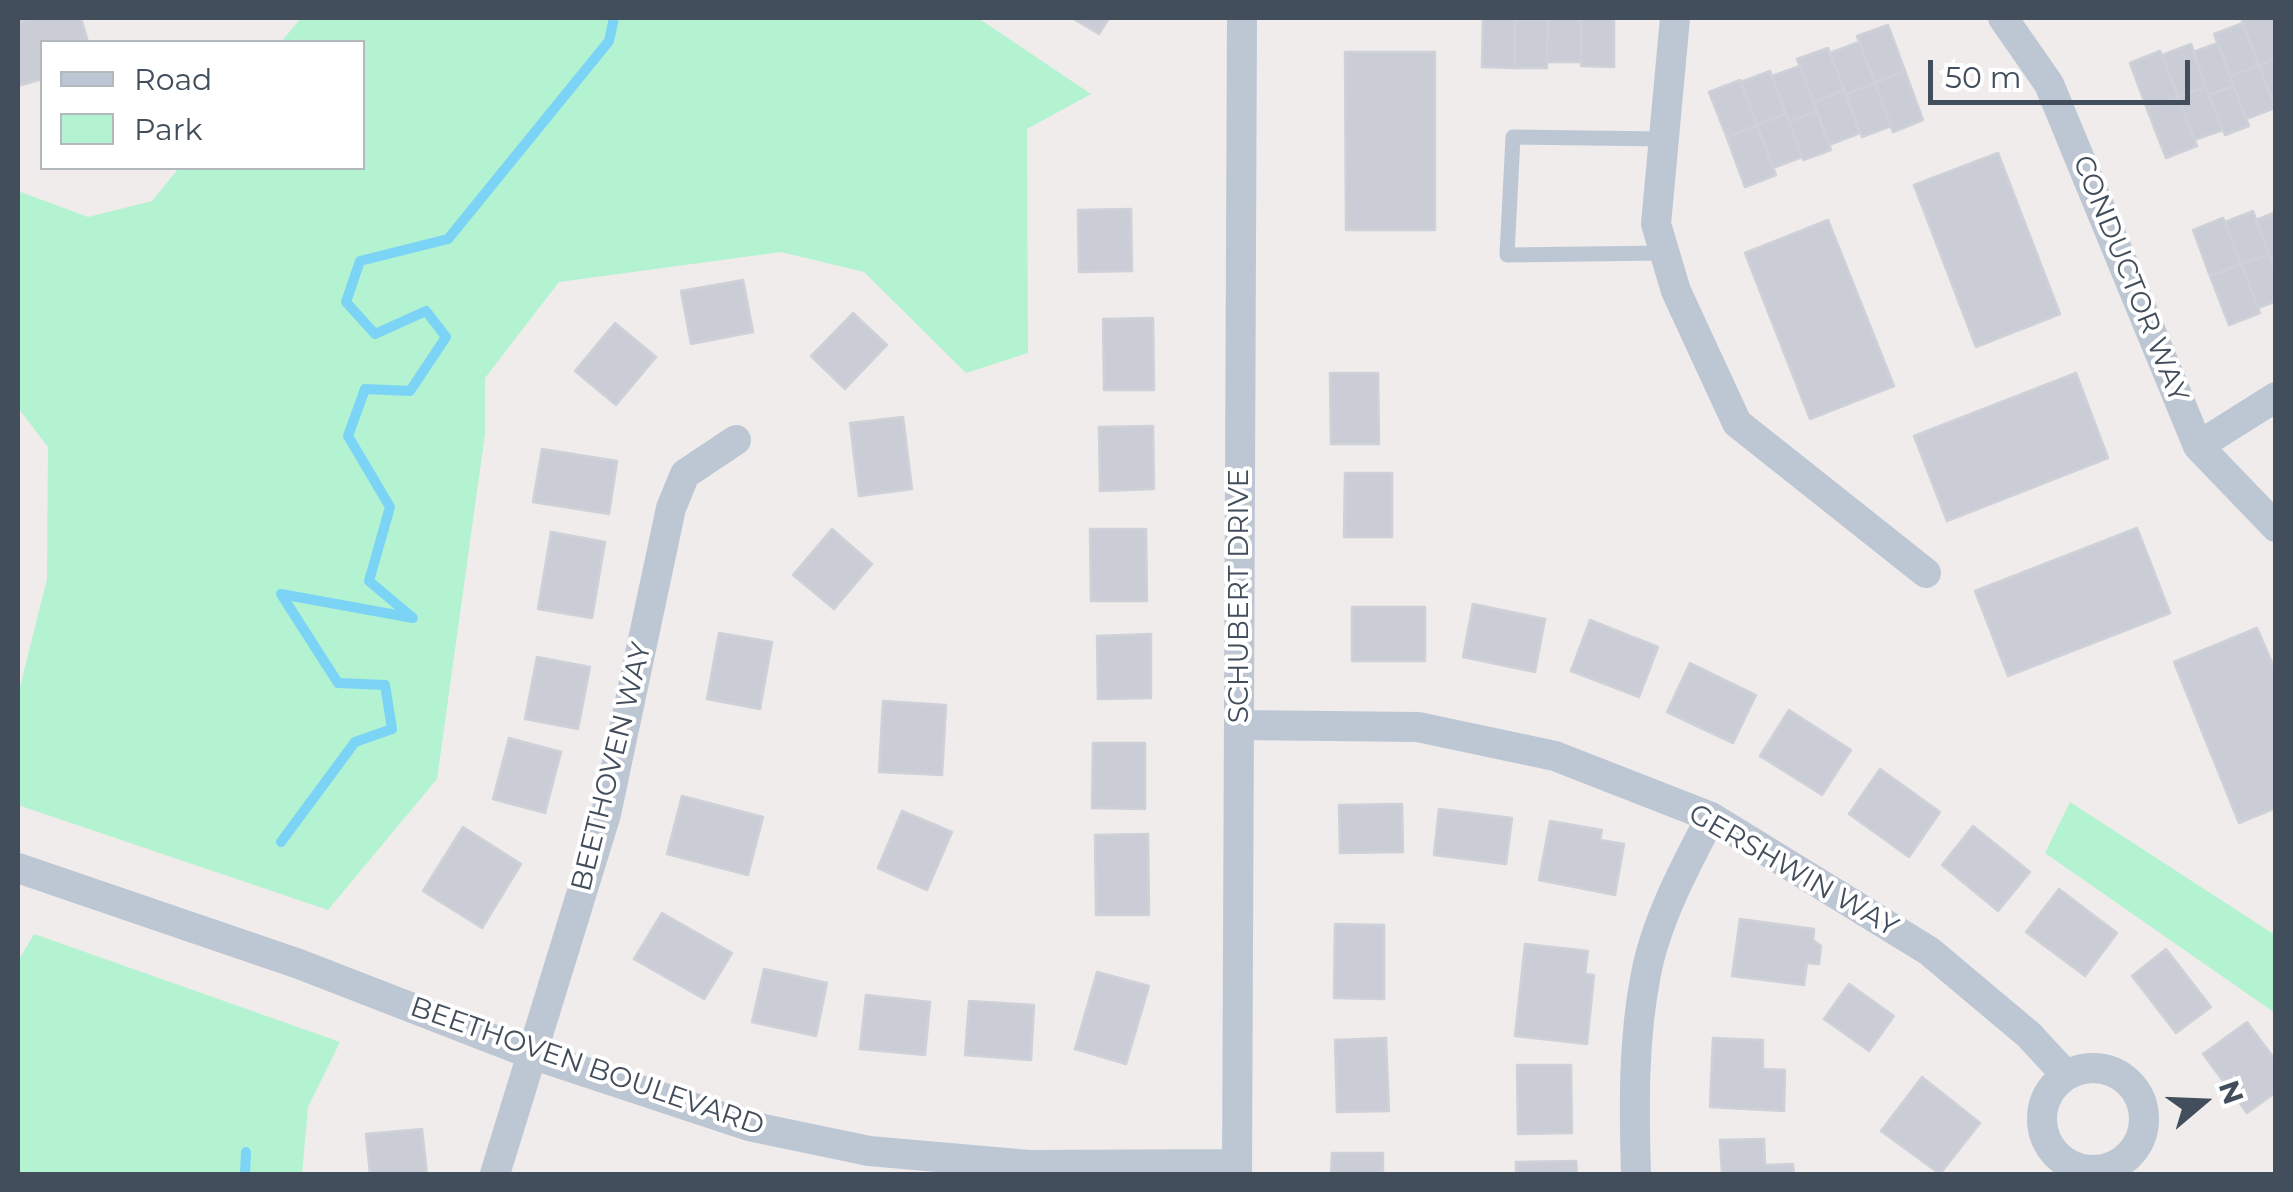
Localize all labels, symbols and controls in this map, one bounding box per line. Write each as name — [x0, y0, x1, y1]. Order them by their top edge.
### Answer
legend — [40, 40, 365, 170]
scale bar — [1933, 40, 2196, 102]
text: 50 m — [1945, 59, 2022, 96]
text: Road — [134, 61, 212, 98]
text: Park — [134, 111, 203, 148]
street label: CONDUCTOR WAY — [2065, 151, 2195, 407]
street label: SCHUBERT DRIVE — [1223, 469, 1257, 723]
street label: BEETHOVEN WAY — [565, 639, 659, 895]
street label: GERSHWIN WAY — [1682, 797, 1904, 945]
street label: BEETHOVEN BOULEVARD — [406, 991, 768, 1143]
north arrow — [2153, 1052, 2253, 1152]
text: N — [2212, 1076, 2251, 1108]

